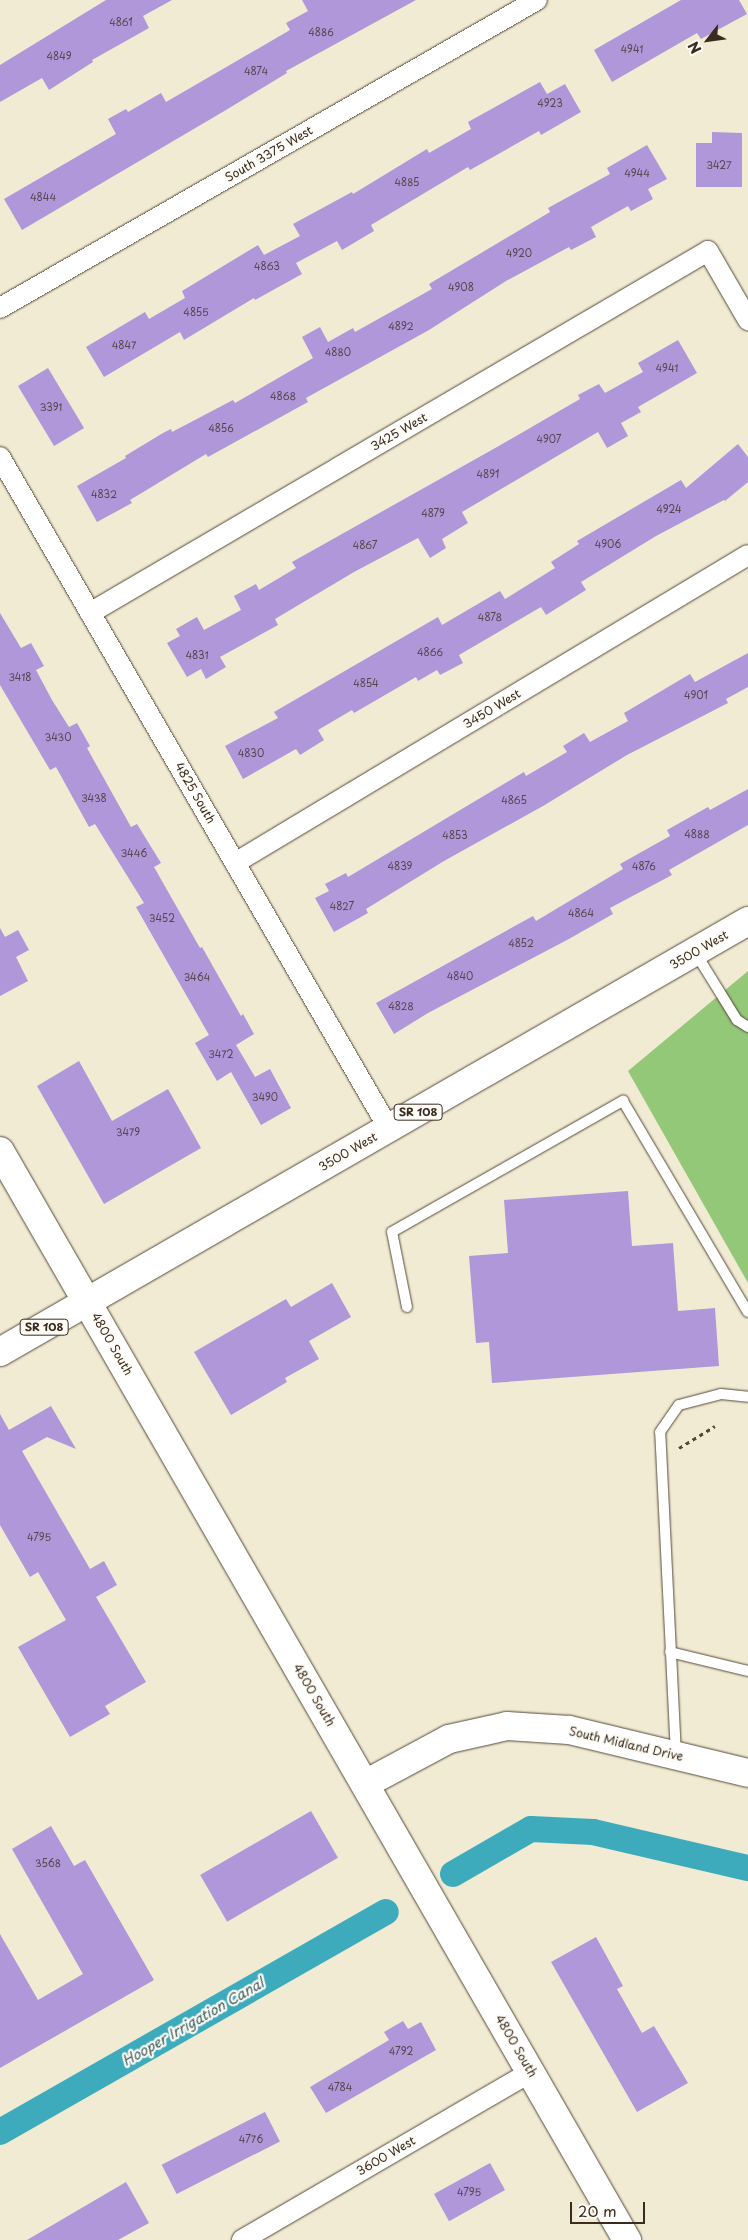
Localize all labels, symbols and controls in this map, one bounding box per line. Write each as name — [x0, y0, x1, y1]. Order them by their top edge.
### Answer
north arrow — [683, 15, 733, 65]
house number: 4861 — [109, 16, 133, 28]
house number: 4886 — [308, 26, 334, 38]
text: N — [683, 38, 706, 58]
house number: 4941 — [621, 43, 643, 55]
house number: 4849 — [46, 50, 72, 62]
house number: 4874 — [244, 65, 268, 77]
house number: 4923 — [537, 97, 563, 109]
street label: South 3375 West — [223, 123, 315, 185]
house number: 3427 — [706, 159, 732, 171]
house number: 4944 — [624, 167, 650, 179]
house number: 4885 — [394, 176, 420, 188]
house number: 4844 — [30, 191, 56, 203]
house number: 4920 — [506, 247, 532, 259]
house number: 4863 — [254, 260, 280, 272]
house number: 4908 — [448, 281, 474, 293]
house number: 4855 — [183, 306, 209, 318]
house number: 4892 — [388, 320, 414, 332]
house number: 4847 — [112, 339, 136, 351]
house number: 4880 — [325, 346, 351, 358]
house number: 4941 — [656, 362, 678, 374]
house number: 4868 — [270, 390, 296, 402]
house number: 3391 — [40, 401, 62, 413]
street label: 3425 West — [368, 410, 430, 454]
house number: 4856 — [208, 422, 234, 434]
house number: 4907 — [537, 433, 561, 445]
house number: 4891 — [476, 468, 500, 480]
house number: 4832 — [91, 488, 117, 500]
house number: 4924 — [656, 503, 682, 515]
house number: 4879 — [421, 507, 445, 519]
house number: 4906 — [595, 538, 621, 550]
house number: 4867 — [353, 539, 377, 551]
house number: 4878 — [478, 611, 502, 623]
house number: 4866 — [417, 646, 443, 658]
house number: 4831 — [185, 649, 209, 661]
house number: 3418 — [8, 671, 32, 683]
house number: 4854 — [353, 677, 379, 689]
street label: 3450 West — [461, 686, 523, 732]
house number: 4901 — [684, 689, 708, 701]
house number: 3430 — [44, 731, 72, 743]
house number: 4830 — [238, 747, 264, 759]
street label: 4825 South — [172, 760, 218, 826]
house number: 3438 — [81, 792, 107, 804]
house number: 4865 — [501, 794, 527, 806]
house number: 4888 — [684, 828, 710, 840]
house number: 4853 — [442, 829, 468, 841]
house number: 3446 — [121, 847, 147, 859]
house number: 4839 — [388, 860, 412, 872]
house number: 4876 — [632, 860, 656, 872]
house number: 4827 — [330, 900, 354, 912]
house number: 4864 — [568, 907, 594, 919]
house number: 3452 — [149, 912, 175, 924]
street label: 3500 West — [667, 928, 731, 972]
house number: 4852 — [508, 937, 534, 949]
house number: 4840 — [447, 970, 473, 982]
house number: 3464 — [184, 971, 210, 983]
house number: 4828 — [388, 1000, 414, 1012]
house number: 3472 — [208, 1048, 234, 1060]
house number: 3490 — [252, 1091, 278, 1103]
road number: SR 108 — [393, 1104, 443, 1120]
house number: 3479 — [116, 1126, 140, 1138]
street label: 3500 West — [316, 1130, 380, 1174]
street label: 4800 South — [88, 1310, 136, 1378]
road number: SR 108 — [19, 1318, 69, 1335]
house number: 4795 — [27, 1531, 51, 1543]
street label: 4800 South — [290, 1661, 338, 1729]
street label: South Midland Drive — [567, 1724, 685, 1764]
house number: 3568 — [35, 1857, 61, 1869]
water label: Hooper Irrigation Canal — [119, 1975, 267, 2069]
street label: 4800 South — [492, 2012, 540, 2080]
house number: 4792 — [389, 2045, 413, 2057]
house number: 4784 — [328, 2081, 352, 2093]
house number: 4776 — [239, 2133, 263, 2145]
street label: 3600 West — [354, 2133, 418, 2179]
house number: 4795 — [457, 2186, 481, 2198]
scale bar — [573, 2192, 648, 2224]
text: 20 m — [578, 2199, 617, 2222]

